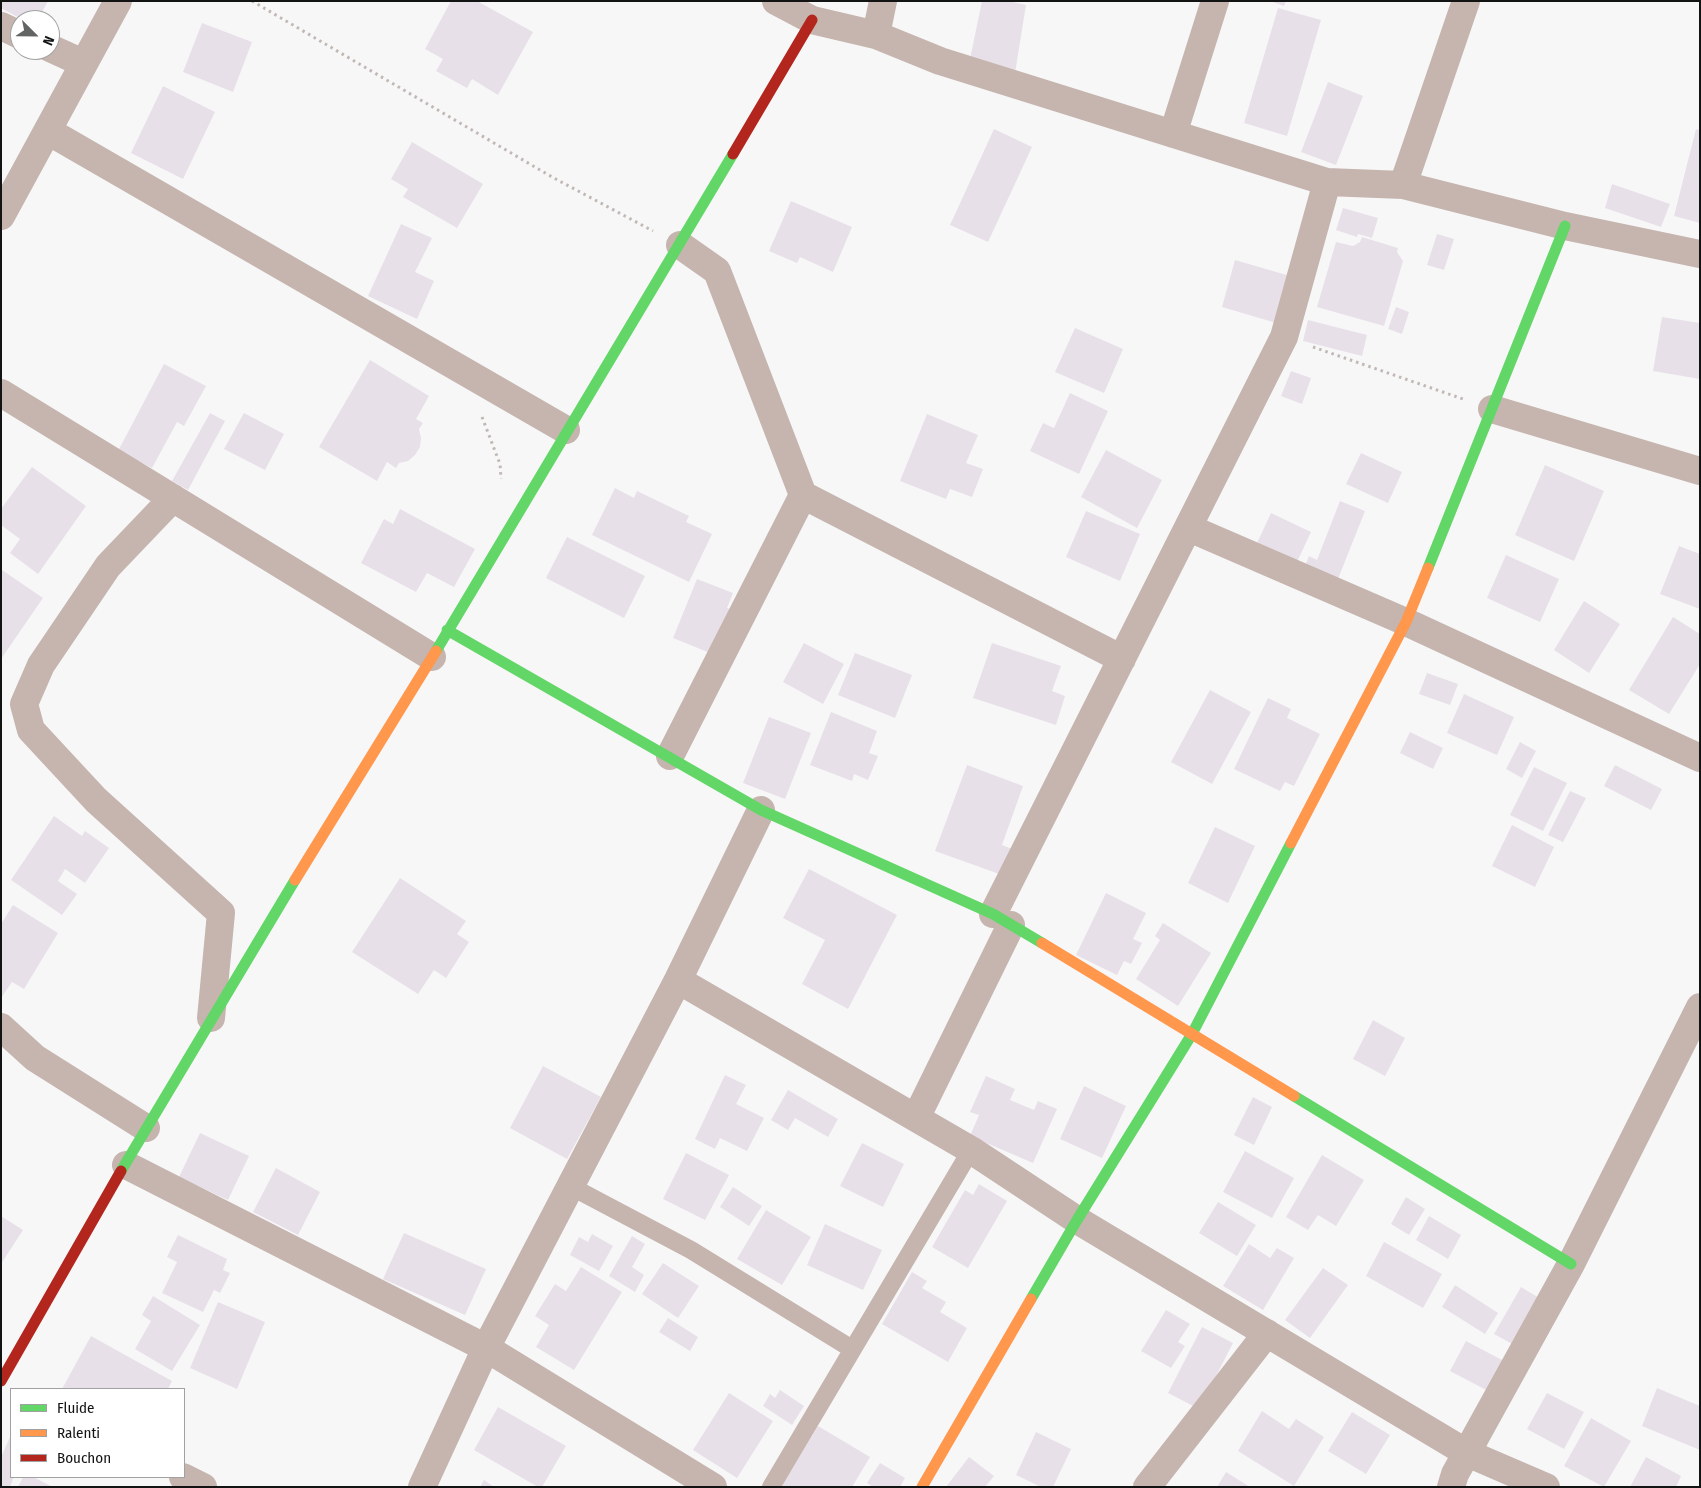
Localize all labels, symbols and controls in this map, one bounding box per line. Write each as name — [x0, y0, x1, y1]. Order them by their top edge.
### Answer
north arrow — [10, 10, 60, 60]
text: N — [39, 33, 58, 48]
legend — [10, 1388, 185, 1478]
text: Fluide — [57, 1399, 94, 1417]
text: Ralenti — [57, 1424, 100, 1442]
text: Bouchon — [57, 1449, 111, 1467]

